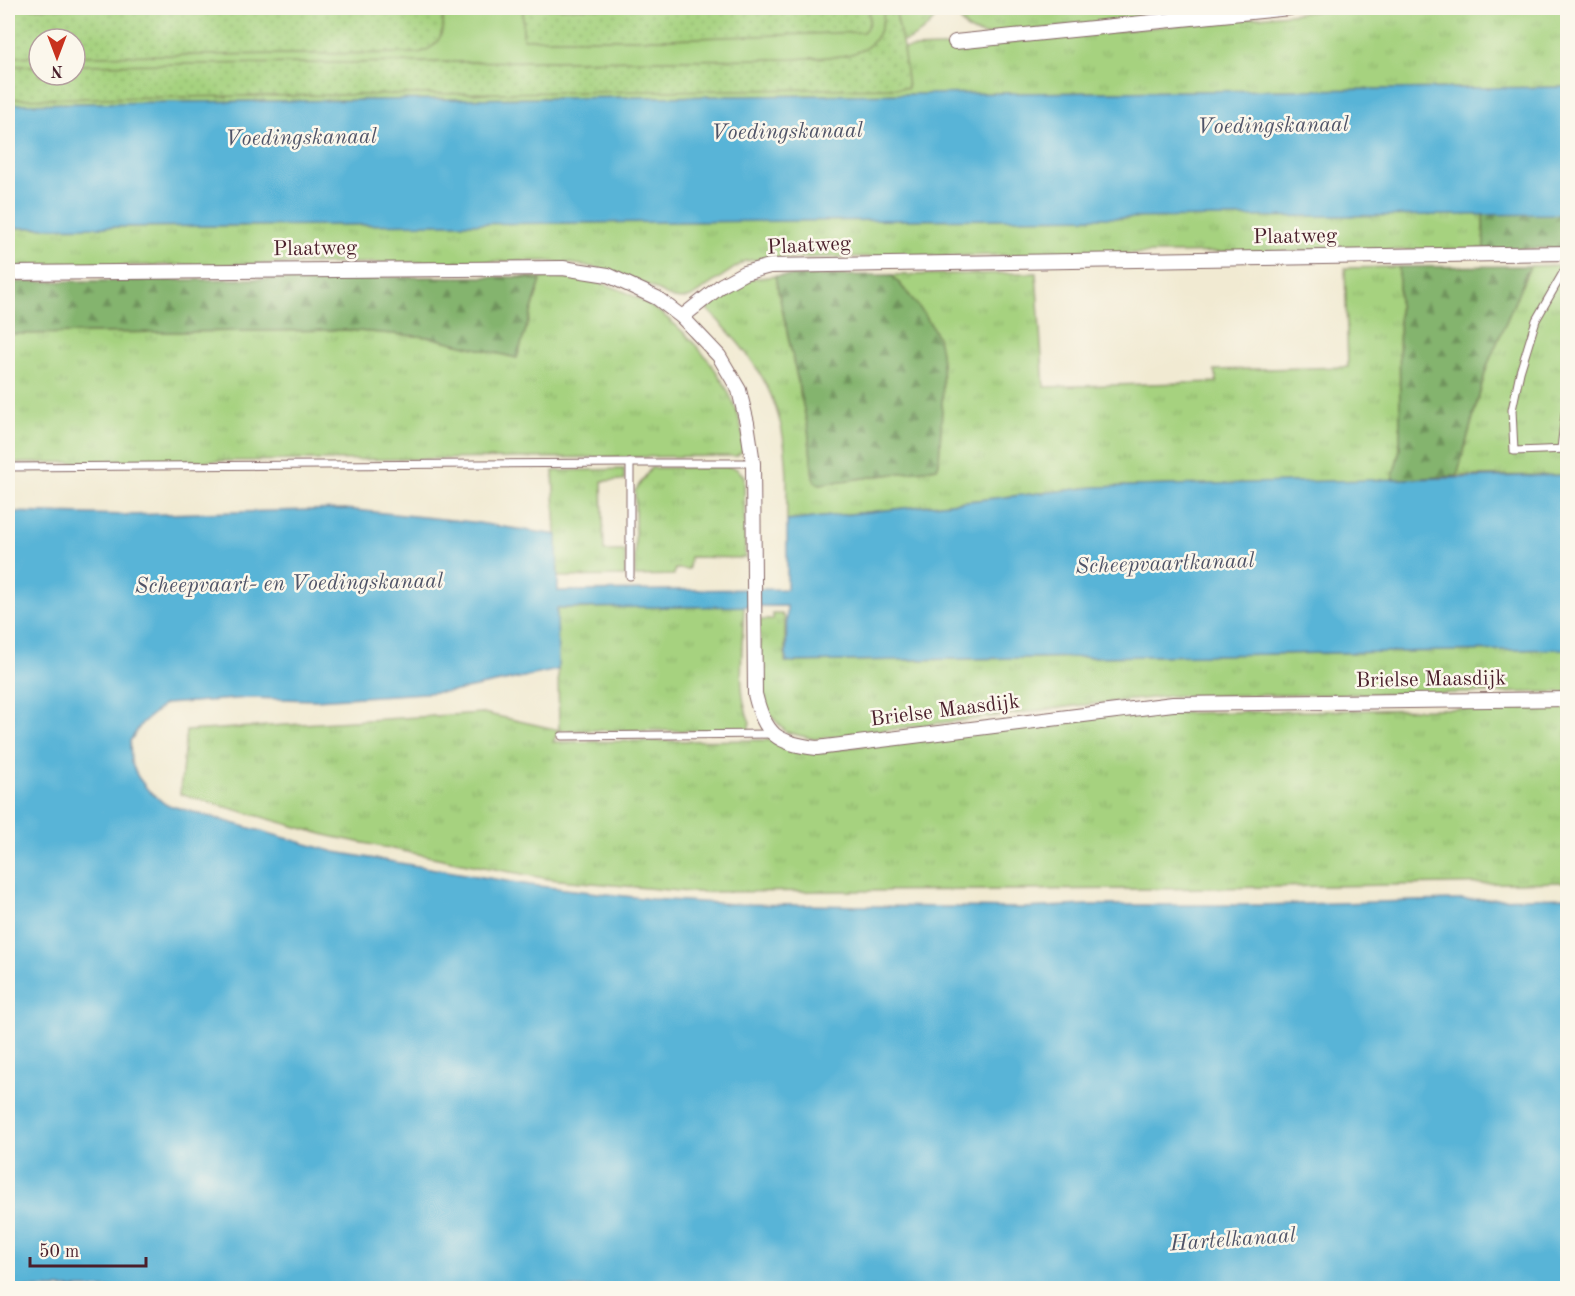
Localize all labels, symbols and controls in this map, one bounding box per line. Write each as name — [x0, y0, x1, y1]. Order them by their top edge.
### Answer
north arrow — [27, 27, 87, 87]
text: N — [50, 62, 63, 78]
water label: Voedingskanaal — [1197, 114, 1350, 138]
water label: Voedingskanaal — [711, 120, 864, 144]
water label: Voedingskanaal — [225, 126, 378, 150]
street label: Plaatweg — [1253, 226, 1338, 248]
street label: Plaatweg — [766, 233, 852, 259]
street label: Plaatweg — [273, 238, 358, 260]
water label: Scheepvaartkanaal — [1075, 550, 1256, 578]
water label: Scheepvaart- en Voedingskanaal — [135, 570, 444, 598]
street label: Brielse Maasdijk — [1356, 668, 1506, 692]
street label: Brielse Maasdijk — [869, 691, 1021, 731]
water label: Hartelkanaal — [1168, 1225, 1297, 1255]
scale bar — [30, 1230, 146, 1268]
text: 50 m — [39, 1243, 79, 1261]

